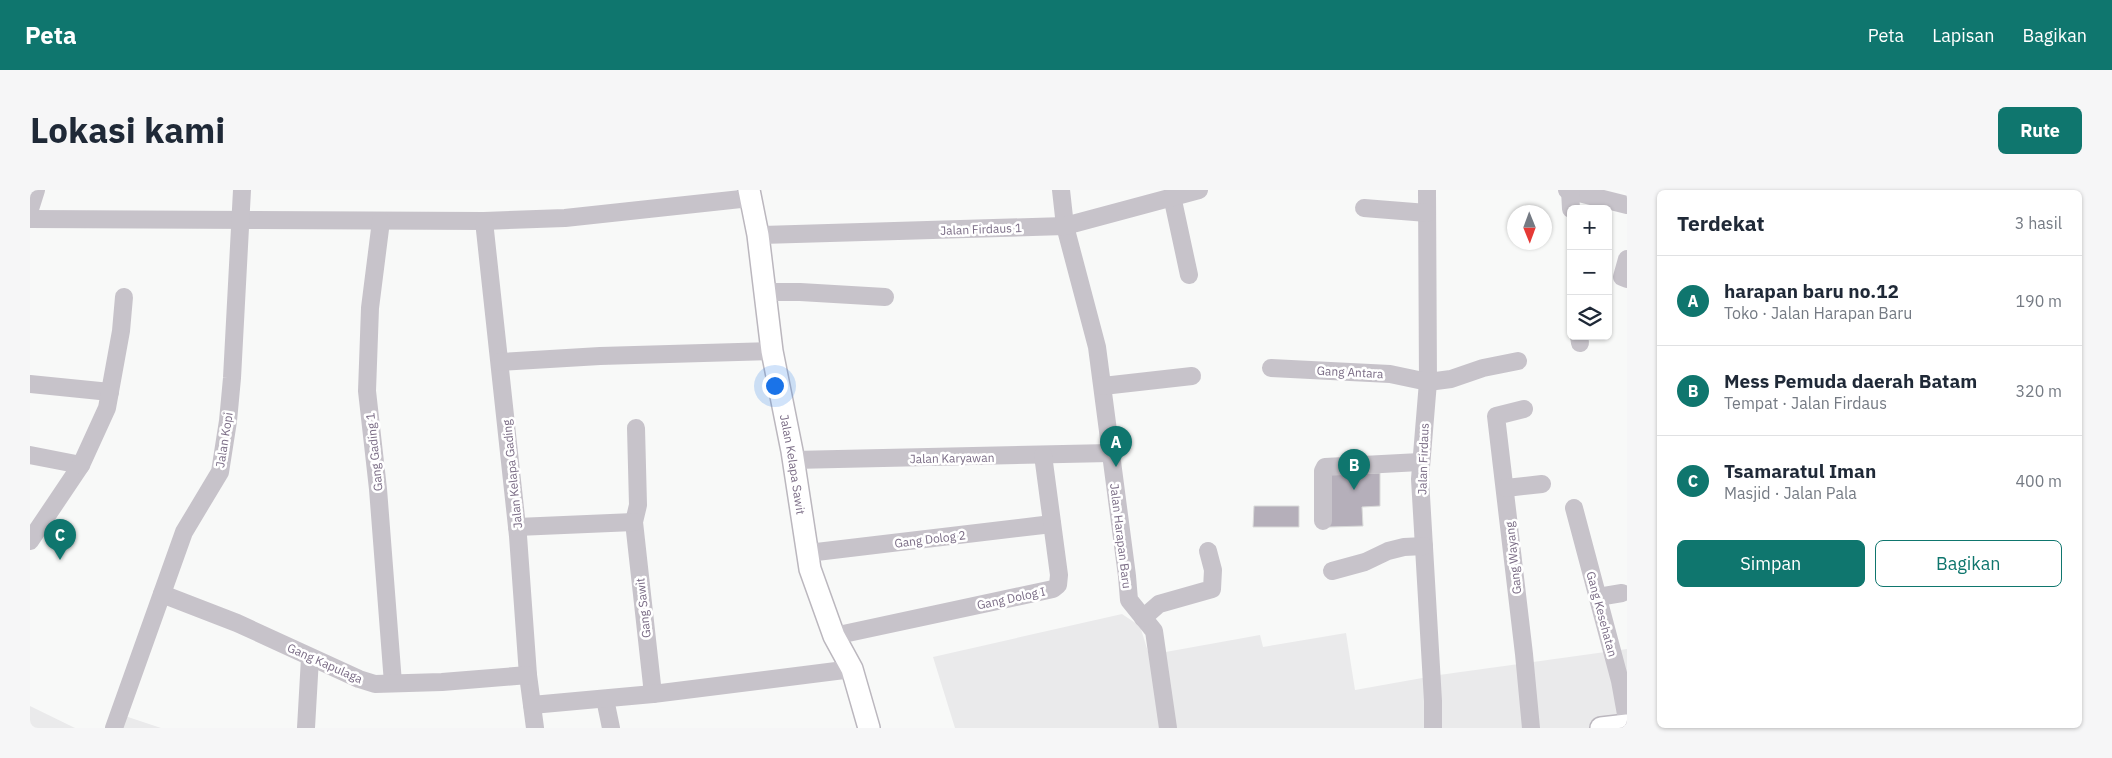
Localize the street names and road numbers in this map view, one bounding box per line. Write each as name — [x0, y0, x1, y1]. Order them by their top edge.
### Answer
street label: Jalan Firdaus 1 — [940, 220, 1022, 238]
street label: Gang Antara — [1316, 363, 1384, 381]
street label: Jalan Kopi — [212, 411, 236, 469]
street label: Gang Gading 1 — [362, 412, 386, 492]
street label: Jalan Kelapa Sawit — [777, 413, 809, 515]
street label: Jalan Kelapa Gading — [499, 418, 525, 529]
street label: Jalan Firdaus — [1414, 423, 1432, 495]
street label: Jalan Karyawan — [910, 450, 994, 466]
street label: Jalan Harapan Baru — [1107, 482, 1135, 590]
street label: Gang Wayang — [1502, 520, 1524, 595]
street label: Gang Dolog 2 — [893, 527, 967, 551]
street label: Gang Kesehatan — [1583, 570, 1621, 658]
street label: Gang Sawit — [632, 577, 654, 639]
street label: Gang Dolog I — [975, 583, 1047, 613]
street label: Gang Kapulaga — [285, 640, 365, 687]

